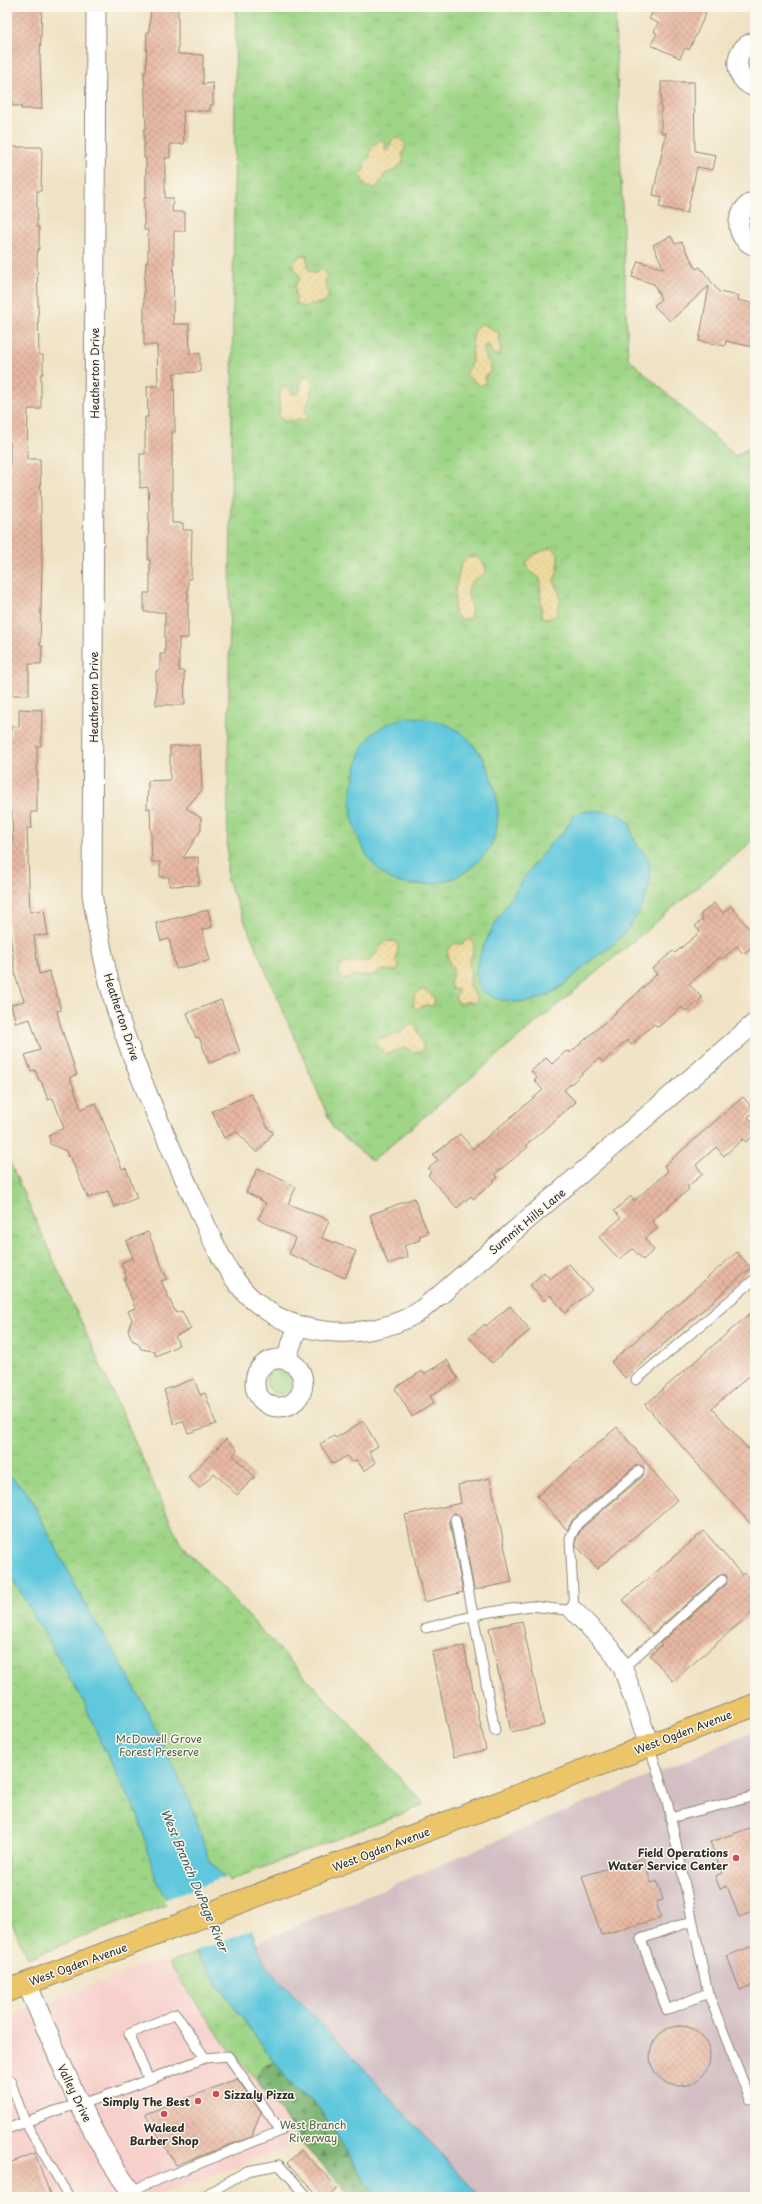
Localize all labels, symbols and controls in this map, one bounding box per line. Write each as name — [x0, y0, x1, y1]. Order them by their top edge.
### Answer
street label: Heatherton Drive — [86, 327, 103, 419]
street label: Heatherton Drive — [85, 651, 102, 743]
street label: Heatherton Drive — [100, 971, 144, 1063]
street label: Summit Hills Lane — [485, 1184, 569, 1258]
street label: West Ogden Avenue — [632, 1706, 734, 1758]
park label: McDowell Grove Forest Preserve — [116, 1730, 202, 1760]
water label: West Branch DuPage River — [157, 1806, 234, 1956]
street label: West Ogden Avenue — [330, 1823, 432, 1875]
place label: Field Operations Water Service Center — [608, 1844, 728, 1874]
marker: Field Operations Water Service Center — [731, 1853, 741, 1863]
street label: West Ogden Avenue — [27, 1938, 130, 1990]
street label: Valley Drive — [54, 2061, 96, 2125]
place label: Sizzaly Pizza — [224, 2086, 295, 2103]
marker: Sizzaly Pizza — [211, 2089, 221, 2099]
place label: Simply The Best — [102, 2093, 190, 2110]
marker: Simply The Best — [193, 2096, 203, 2106]
marker: Waleed Barber Shop — [159, 2109, 169, 2119]
park label: West Branch Riverway — [280, 2116, 346, 2146]
place label: Waleed Barber Shop — [129, 2119, 199, 2149]

